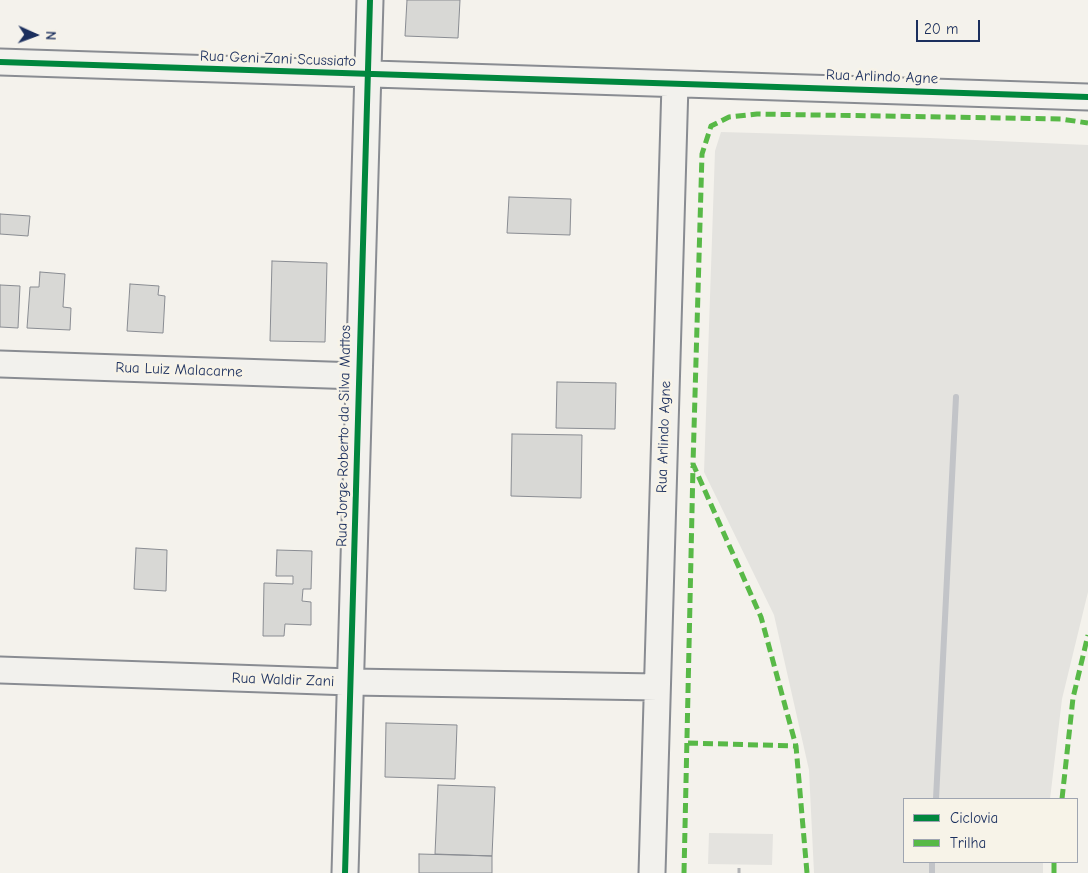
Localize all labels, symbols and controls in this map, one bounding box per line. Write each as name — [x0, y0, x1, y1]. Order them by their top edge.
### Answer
north arrow — [10, 10, 60, 60]
scale bar — [918, 10, 982, 42]
text: 20 m — [924, 20, 958, 38]
text: N — [42, 31, 59, 40]
street label: Rua Geni Zani Scussiato — [200, 47, 356, 71]
street label: Rua Arlindo Agne — [826, 66, 938, 88]
street label: Rua Jorge Roberto da Silva Mattos — [333, 325, 355, 547]
street label: Rua Luiz Malacarne — [115, 359, 243, 381]
street label: Rua Arlindo Agne — [653, 381, 675, 493]
street label: Rua Waldir Zani — [231, 669, 335, 691]
legend — [903, 798, 1078, 863]
text: Ciclovia — [950, 809, 998, 827]
text: Trilha — [950, 834, 986, 852]

